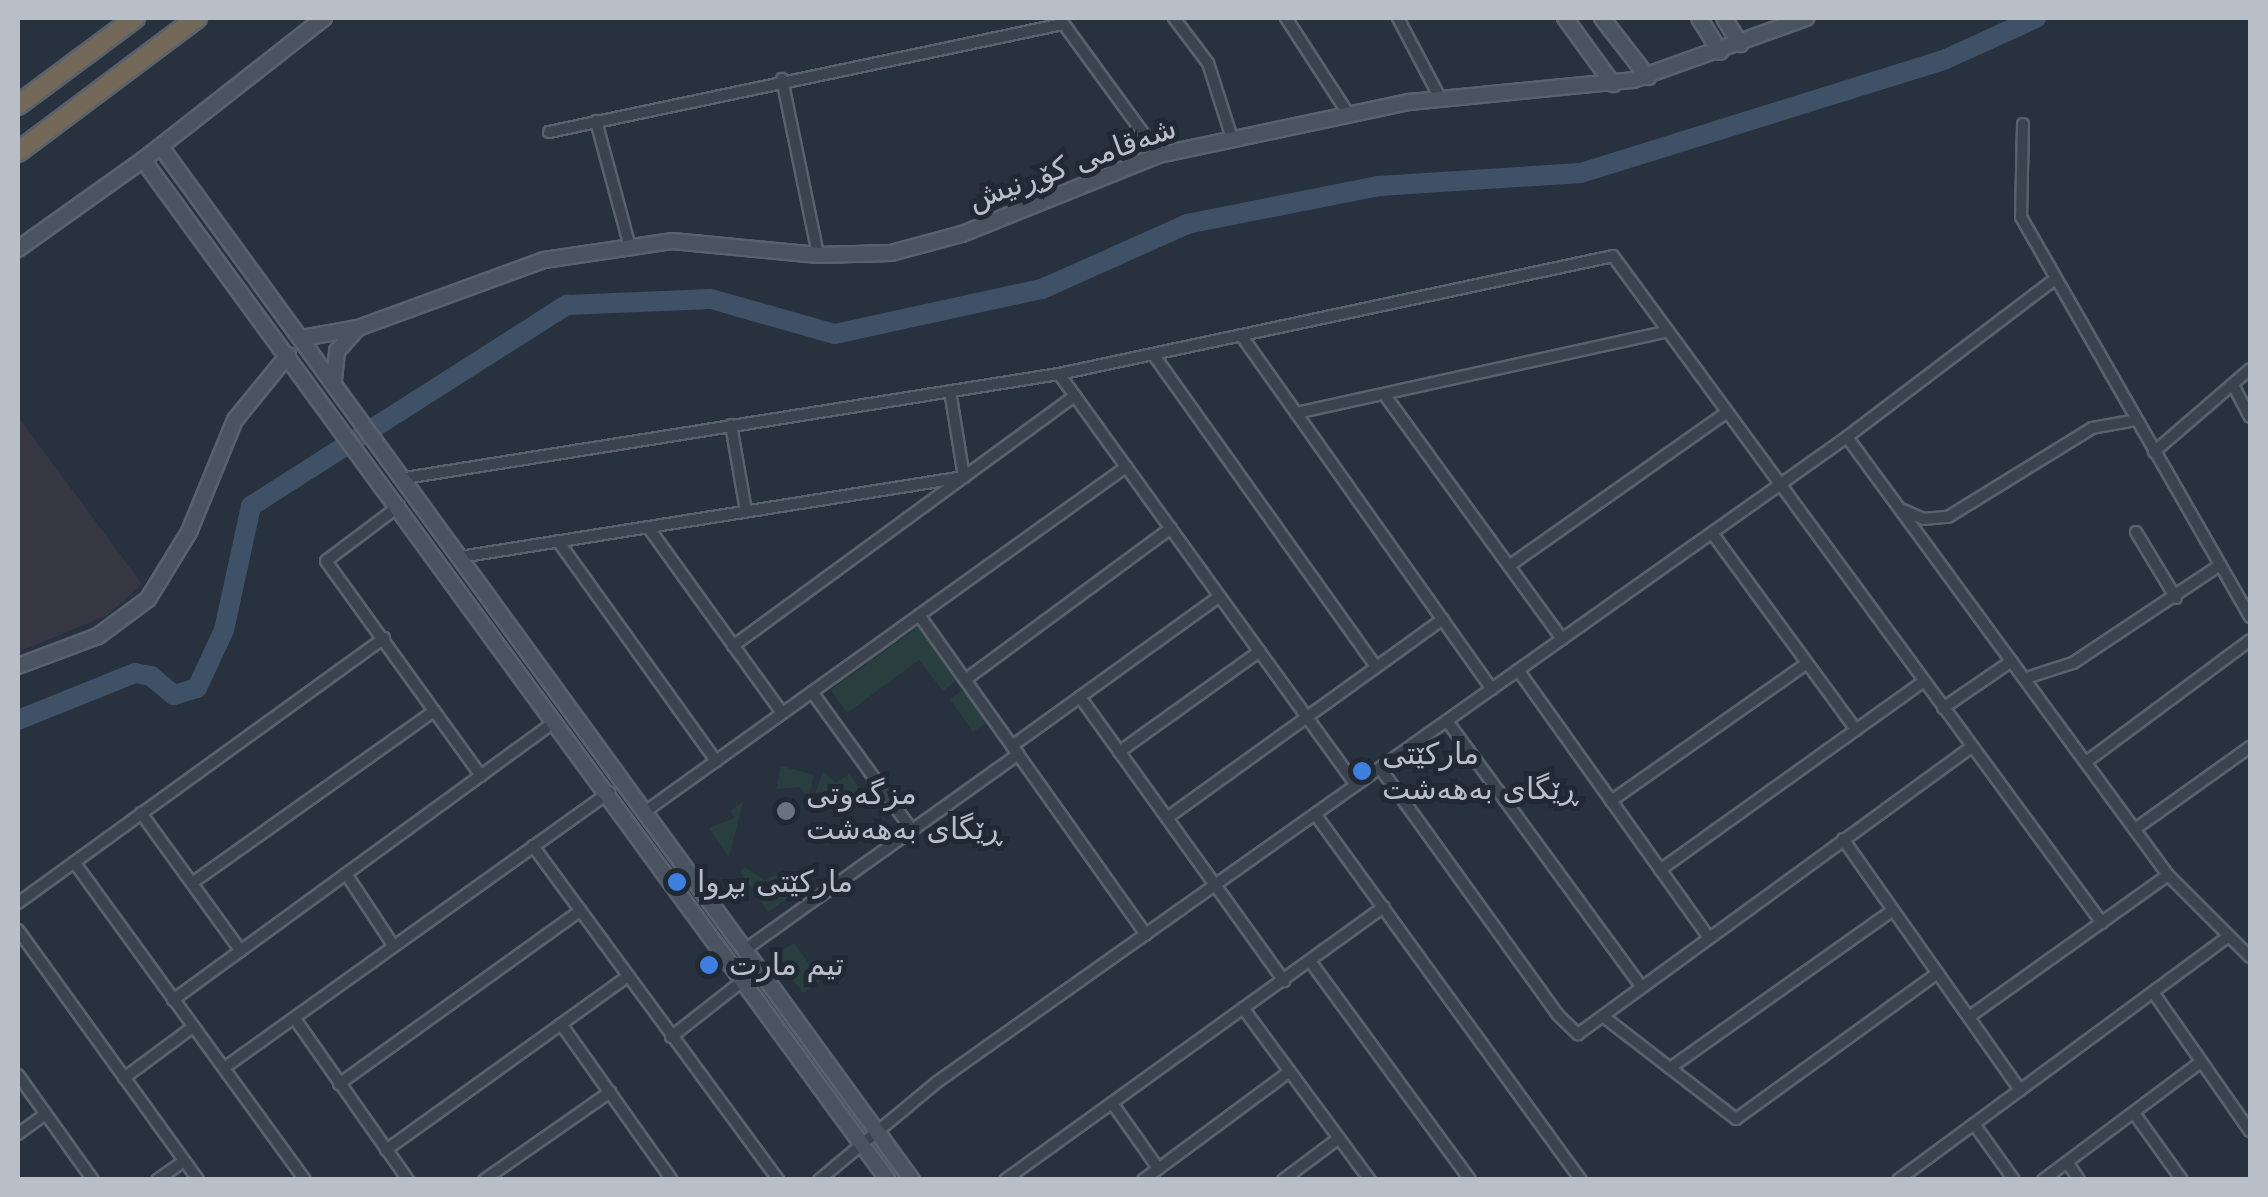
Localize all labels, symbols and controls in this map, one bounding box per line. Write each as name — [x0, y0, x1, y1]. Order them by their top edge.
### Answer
street label: شەقامی کۆڕنیش — [963, 110, 1181, 218]
place label: مارکێتی ڕێگای بەهەشت — [1382, 736, 1578, 806]
marker: مارکێتی ڕێگای بەهەشت — [1351, 760, 1373, 782]
place label: مزگەوتی ڕێگای بەھەشت — [806, 776, 1002, 846]
marker: مزگەوتی ڕێگای بەھەشت — [775, 800, 797, 822]
place label: مارکێتی بڕوا — [697, 864, 853, 900]
marker: مارکێتی بڕوا — [666, 871, 688, 893]
place label: تیم مارت — [729, 947, 844, 983]
marker: تیم مارت — [698, 954, 720, 976]

